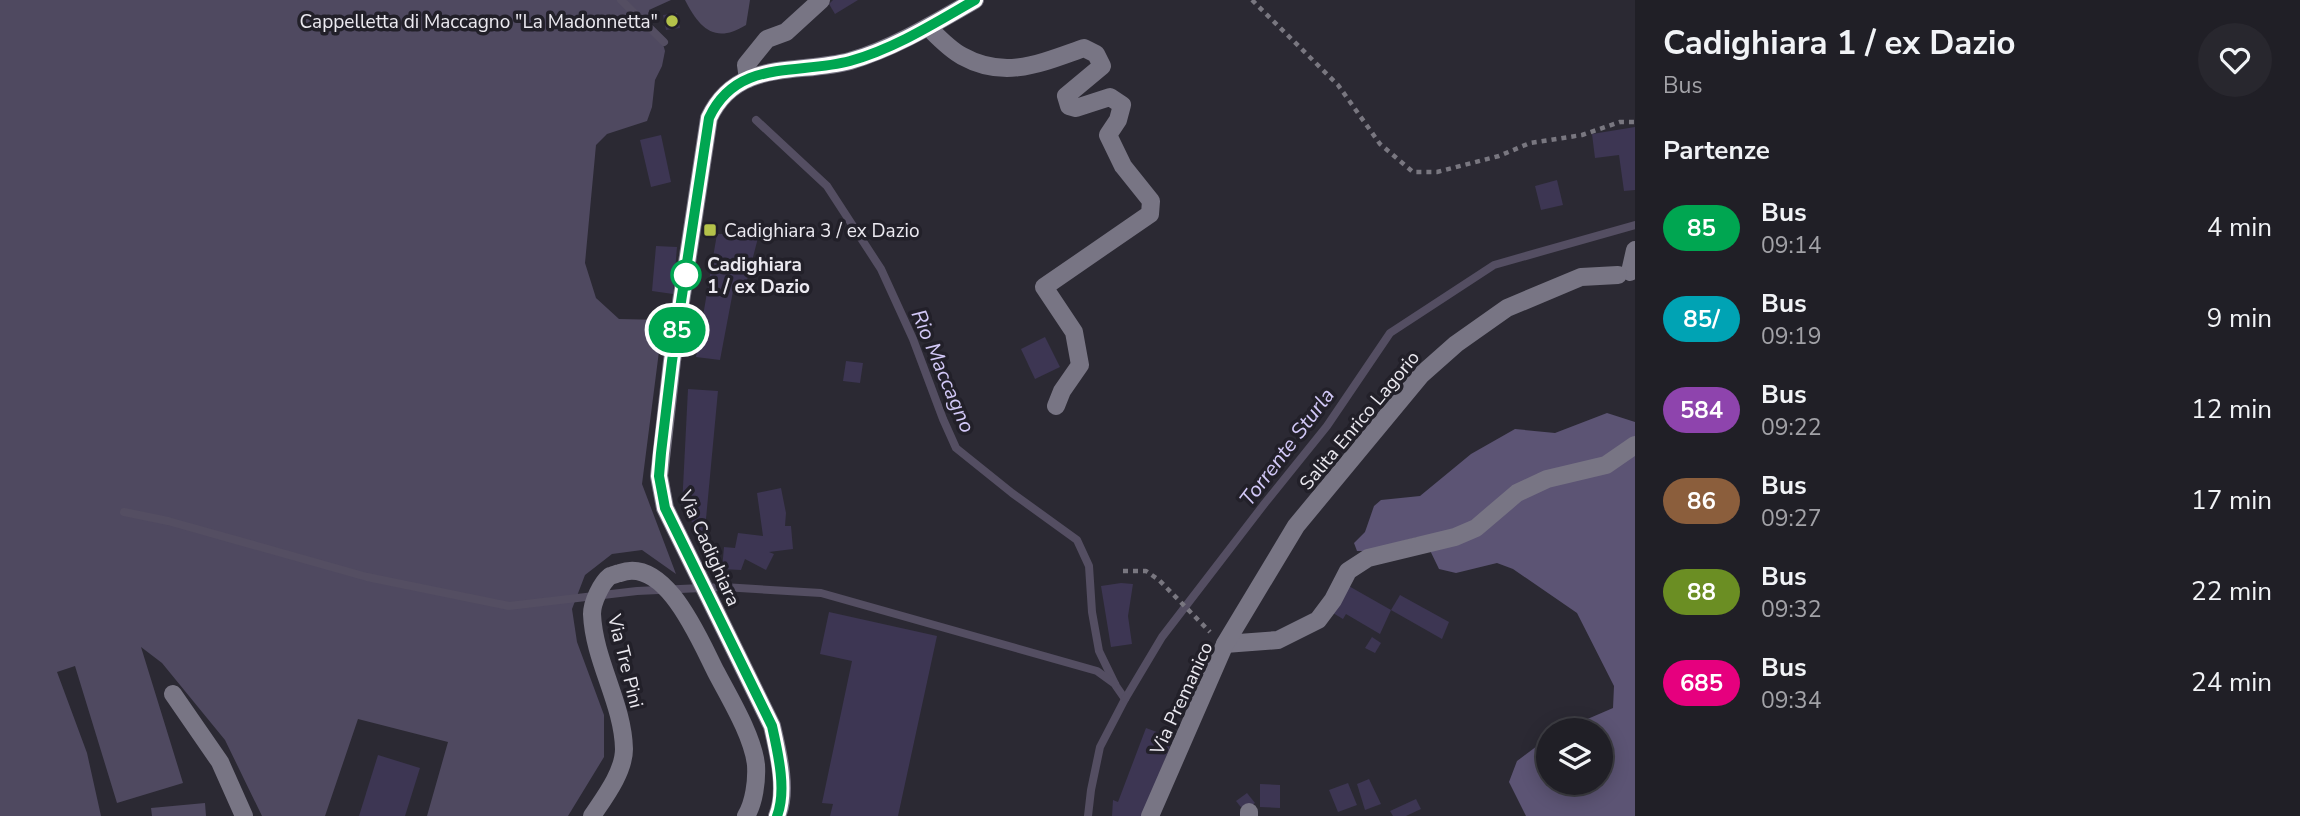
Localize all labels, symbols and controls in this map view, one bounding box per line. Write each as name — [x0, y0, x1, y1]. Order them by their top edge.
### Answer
place label: Cappelletta di Maccagno "La Madonnetta" — [300, 9, 658, 35]
marker: Cappelletta di Maccagno "La Madonnetta" — [664, 13, 680, 29]
text: Cadighiara 1 / ex Dazio — [1663, 21, 2015, 66]
button: heart — [2198, 23, 2272, 97]
text: Bus — [1663, 70, 1703, 101]
text: Partenze — [1663, 133, 1770, 168]
text: Bus — [1761, 195, 1807, 230]
text: 4 min — [2207, 210, 2272, 245]
text: 85 — [1687, 212, 1716, 244]
place label: Cadighiara 3 / ex Dazio — [724, 218, 919, 244]
marker: Cadighiara 3 / ex Dazio — [702, 222, 718, 238]
text: 09:14 — [1761, 230, 1821, 261]
place label: Cadighiara 1 / ex Dazio — [707, 252, 810, 300]
marker: Cadighiara 1 / ex Dazio — [671, 260, 701, 290]
text: Bus — [1761, 286, 1807, 321]
text: 9 min — [2207, 301, 2272, 336]
text: 85/ — [1683, 303, 1720, 335]
water label: Rio Maccagno — [904, 305, 982, 437]
line badge: 85 — [646, 307, 708, 353]
text: 85 — [663, 314, 691, 346]
text: 09:19 — [1761, 321, 1821, 352]
street label: Salita Enrico Lagorio — [1294, 345, 1426, 496]
text: Bus — [1761, 377, 1807, 412]
water label: Torrente Sturla — [1233, 382, 1341, 512]
text: 12 min — [2191, 392, 2272, 427]
text: 584 — [1680, 394, 1723, 426]
text: 09:22 — [1761, 412, 1821, 443]
text: Bus — [1761, 468, 1807, 503]
text: 17 min — [2191, 483, 2272, 518]
text: 86 — [1687, 485, 1716, 517]
street label: Via Cadighiara — [672, 486, 746, 610]
text: 09:27 — [1761, 503, 1821, 534]
text: Bus — [1761, 559, 1807, 594]
text: 22 min — [2191, 574, 2272, 609]
text: 88 — [1687, 576, 1716, 608]
text: 09:32 — [1761, 594, 1821, 625]
street label: Via Tre Pini — [601, 611, 649, 711]
street label: Via Premanico — [1144, 638, 1219, 760]
text: Bus — [1761, 650, 1807, 685]
text: 24 min — [2191, 665, 2272, 700]
text: 685 — [1680, 667, 1723, 699]
text: 09:34 — [1761, 685, 1821, 716]
map controls — [1536, 718, 1613, 795]
button: layers — [1536, 718, 1613, 795]

